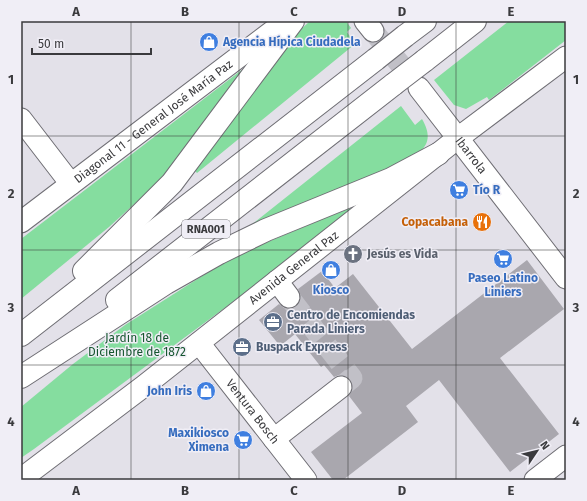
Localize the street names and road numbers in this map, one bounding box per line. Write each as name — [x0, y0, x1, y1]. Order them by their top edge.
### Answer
street label: Diagonal 11 - General José María Paz — [71, 57, 235, 186]
street label: Ibarrola — [452, 134, 490, 177]
road number: RNA001 — [182, 220, 230, 238]
street label: Avenida General Paz — [246, 228, 341, 307]
street label: Ventura Bosch — [223, 377, 282, 447]

